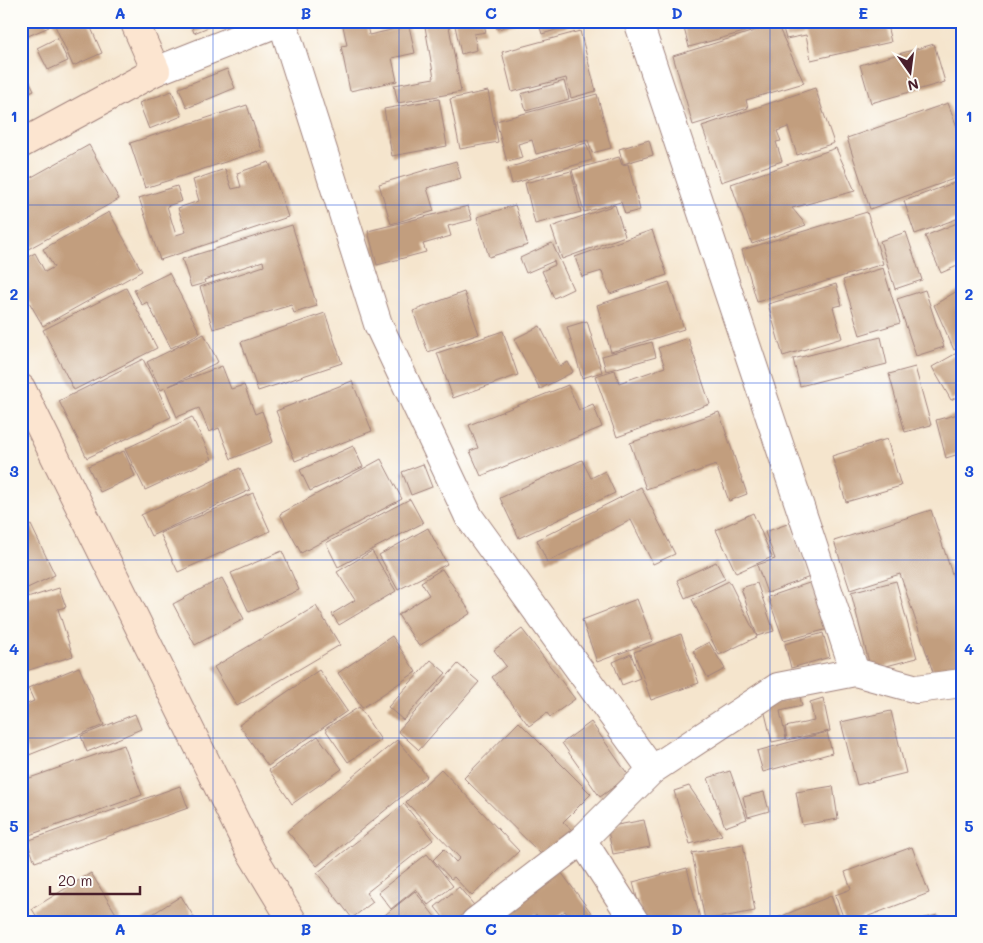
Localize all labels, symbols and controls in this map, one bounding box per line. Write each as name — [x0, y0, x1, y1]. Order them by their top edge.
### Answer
text: A — [114, 2, 126, 23]
text: B — [301, 2, 311, 23]
text: C — [485, 2, 497, 23]
text: D — [671, 2, 683, 23]
text: E — [858, 2, 868, 23]
north arrow — [886, 48, 936, 98]
text: N — [906, 75, 921, 96]
text: 1 — [10, 105, 18, 126]
text: 1 — [965, 105, 973, 126]
text: 2 — [10, 283, 19, 304]
text: 2 — [965, 283, 974, 304]
text: 3 — [9, 460, 19, 481]
text: 3 — [964, 460, 974, 481]
text: 4 — [9, 638, 19, 659]
text: 4 — [964, 638, 974, 659]
text: 5 — [9, 815, 19, 836]
text: 5 — [964, 815, 974, 836]
scale bar — [50, 863, 140, 895]
text: 20 m — [58, 870, 92, 890]
text: A — [114, 918, 126, 939]
text: B — [301, 918, 311, 939]
text: C — [485, 918, 497, 939]
text: D — [671, 918, 683, 939]
text: E — [858, 918, 868, 939]

